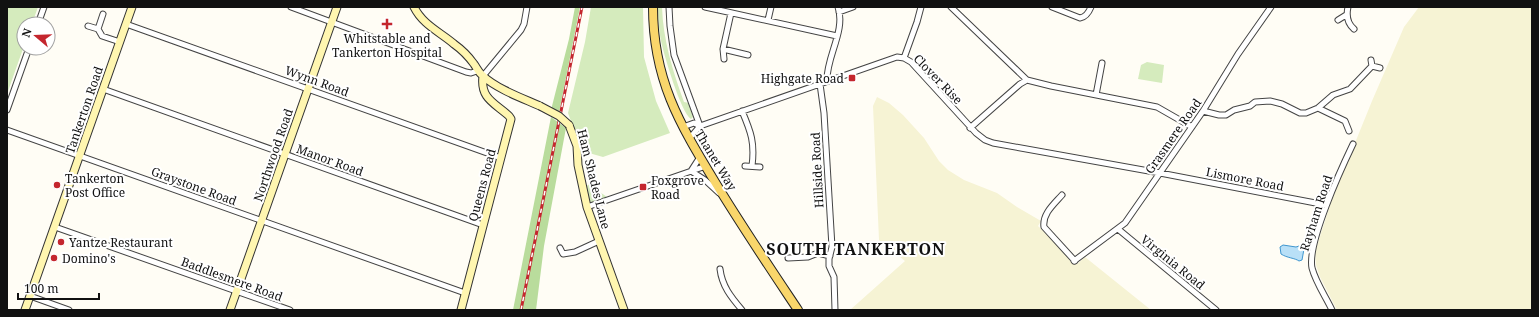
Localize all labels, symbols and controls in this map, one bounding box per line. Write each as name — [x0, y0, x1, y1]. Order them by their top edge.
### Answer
north arrow — [16, 16, 56, 56]
marker: Whitstable and Tankerton Hospital — [381, 18, 393, 30]
text: N — [18, 26, 35, 39]
place label: Whitstable and Tankerton Hospital — [332, 30, 442, 61]
street label: Clover Rise — [910, 50, 966, 108]
street label: Wynn Road — [283, 62, 352, 101]
street label: Tankerton Road — [61, 63, 107, 156]
place label: Highgate Road — [761, 70, 845, 87]
marker: Highgate Road — [847, 73, 857, 83]
street label: Grasmere Road — [1141, 95, 1206, 177]
street label: Northwood Road — [249, 106, 297, 204]
street label: Thanet Way — [691, 126, 741, 194]
street label: Ham Shades Lane — [573, 127, 615, 231]
street label: Hillside Road — [806, 131, 827, 208]
street label: Manor Road — [294, 140, 367, 180]
street label: Queens Road — [464, 146, 500, 223]
street label: Graystone Road — [149, 163, 240, 210]
street label: Lismore Road — [1205, 163, 1286, 195]
place label: Tankerton Post Office — [65, 170, 125, 201]
place label: Foxgrove Road — [651, 172, 704, 203]
street label: Rayham Road — [1296, 172, 1336, 253]
marker: Tankerton Post Office — [52, 180, 62, 190]
marker: Foxgrove Road — [638, 182, 648, 192]
street label: Virginia Road — [1137, 231, 1209, 294]
place label: Yantze Restaurant — [68, 234, 173, 251]
marker: Yantze Restaurant — [56, 237, 66, 247]
district label: SOUTH TANKERTON — [766, 238, 946, 260]
place label: Domino's — [62, 250, 116, 267]
marker: Domino's — [49, 253, 59, 263]
street label: Baddlesmere Road — [179, 253, 286, 305]
scale bar — [18, 275, 99, 301]
text: 100 m — [24, 280, 59, 297]

